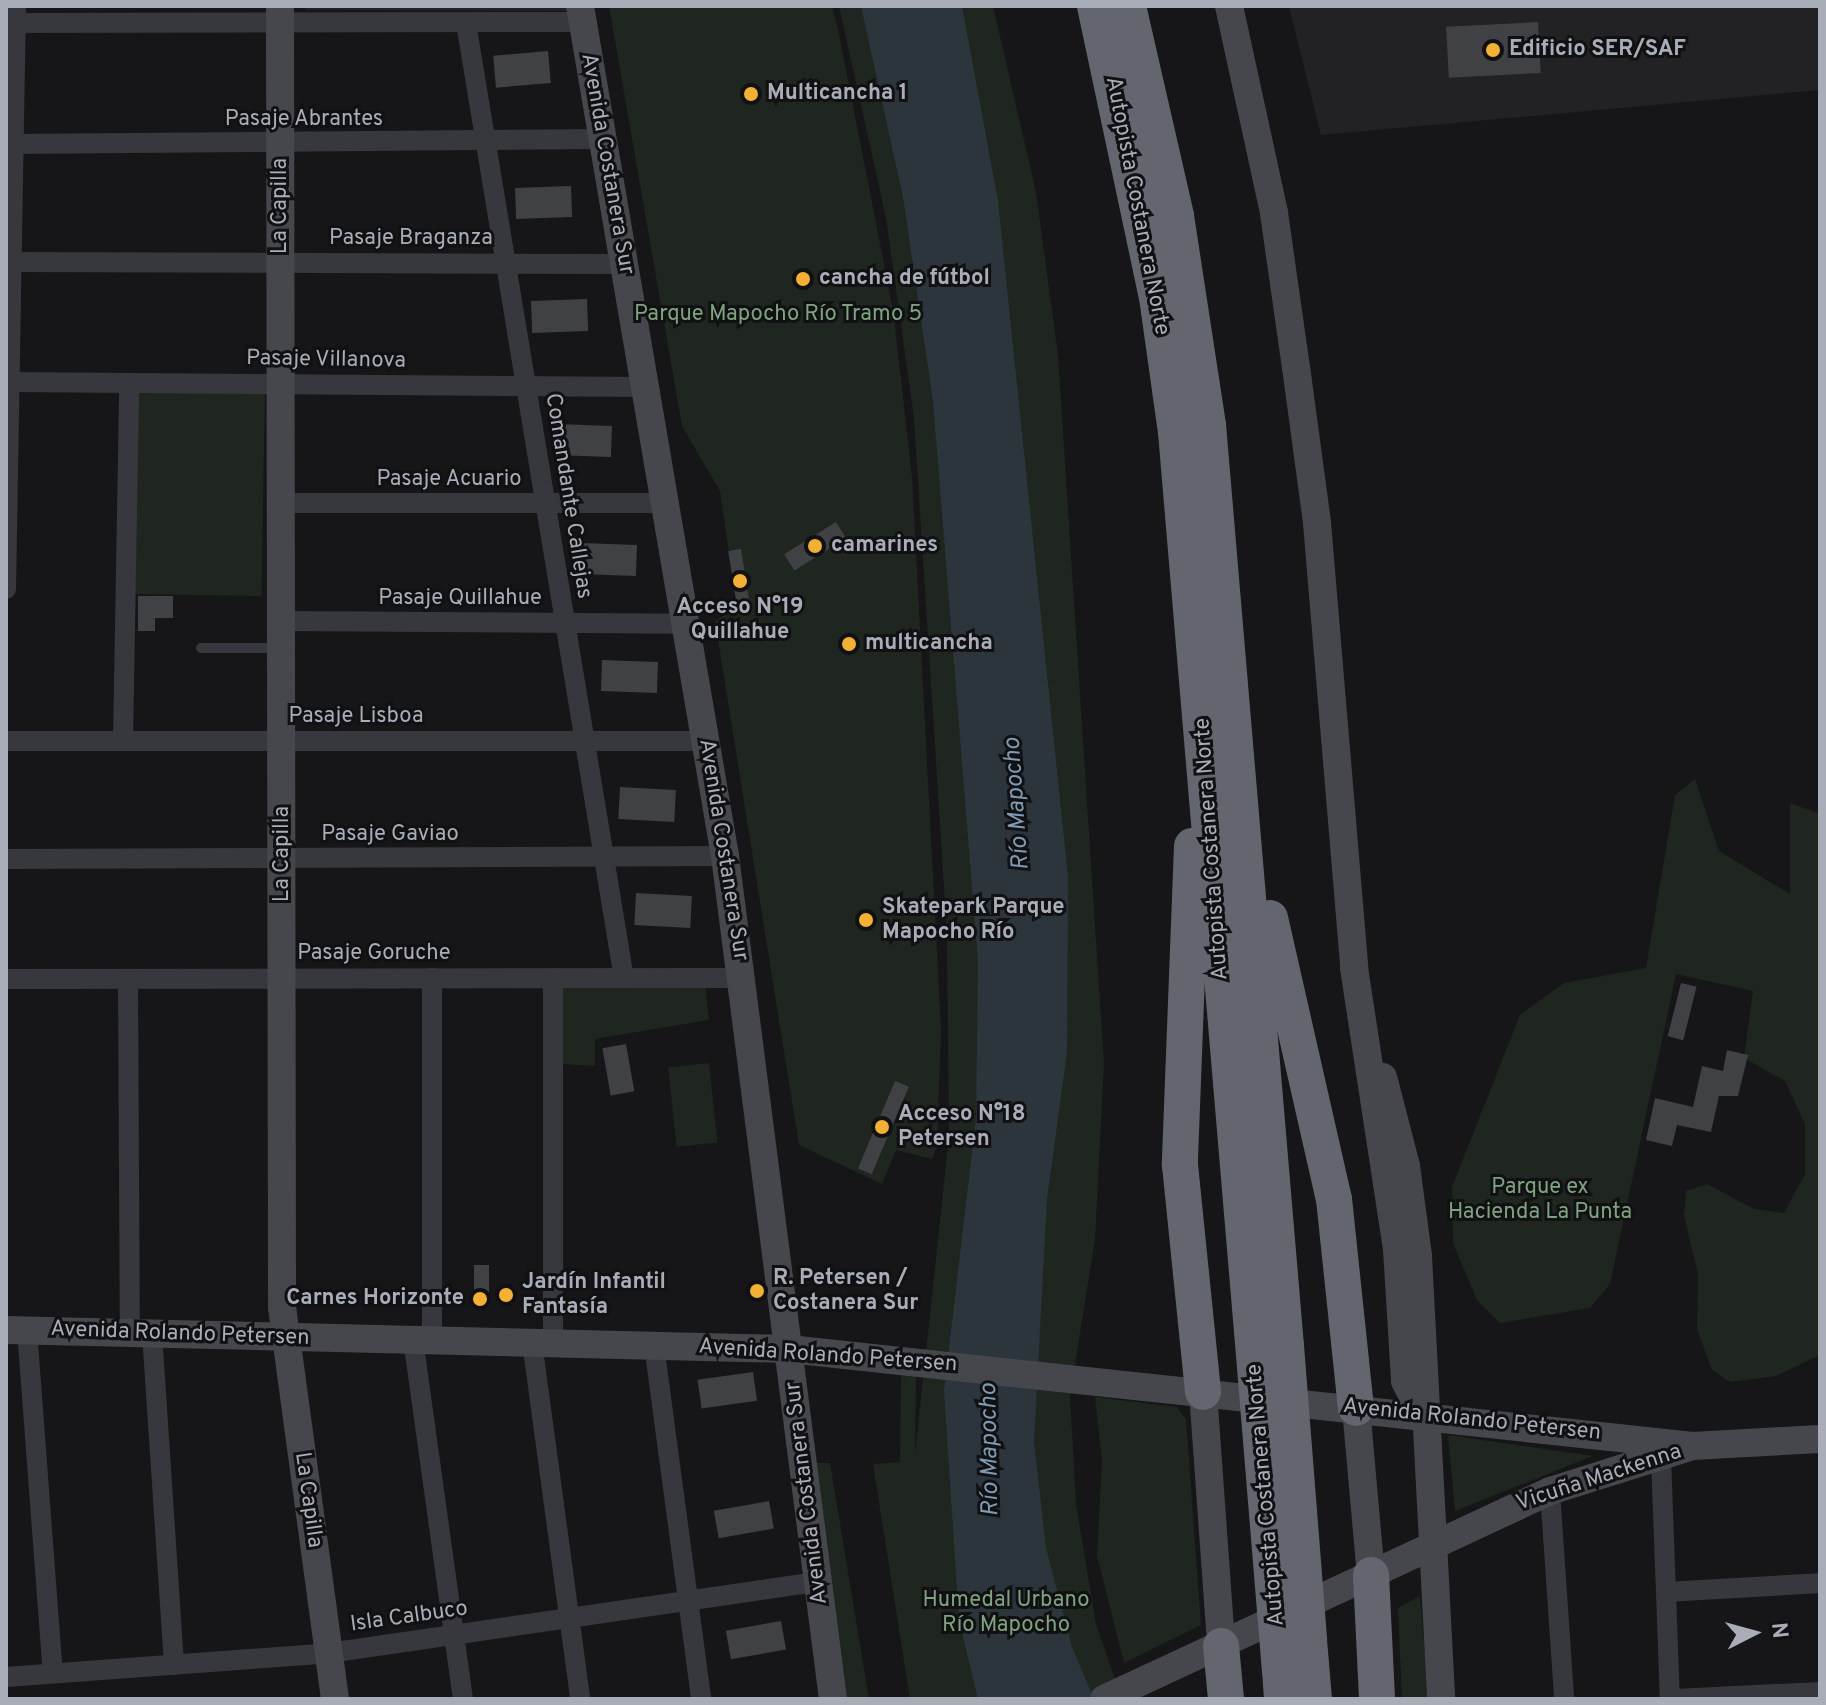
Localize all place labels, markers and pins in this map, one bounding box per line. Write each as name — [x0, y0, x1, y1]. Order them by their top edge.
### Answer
place label: Edificio SER/SAF — [1509, 37, 1686, 63]
marker: Edificio SER/SAF — [1484, 41, 1502, 59]
place label: Multicancha 1 — [767, 81, 907, 107]
marker: Multicancha 1 — [742, 85, 760, 103]
place label: cancha de fútbol — [819, 266, 990, 292]
marker: cancha de fútbol — [794, 270, 812, 288]
place label: camarines — [831, 533, 938, 559]
marker: camarines — [806, 537, 824, 555]
marker: Acceso N°19 Quillahue — [731, 572, 749, 590]
place label: Acceso N°19 Quillahue — [676, 594, 804, 646]
place label: multicancha — [865, 631, 993, 657]
marker: multicancha — [840, 635, 858, 653]
place label: Skatepark Parque Mapocho Río — [882, 894, 1065, 946]
marker: Skatepark Parque Mapocho Río — [857, 911, 875, 929]
place label: Acceso N°18 Petersen — [898, 1101, 1025, 1152]
marker: Acceso N°18 Petersen — [873, 1118, 891, 1136]
place label: R. Petersen / Costanera Sur — [773, 1265, 918, 1316]
place label: Jardín Infantil Fantasía — [522, 1269, 666, 1320]
marker: R. Petersen / Costanera Sur — [748, 1282, 766, 1300]
place label: Carnes Horizonte — [286, 1286, 464, 1312]
marker: Jardín Infantil Fantasía — [497, 1286, 515, 1304]
marker: Carnes Horizonte — [471, 1290, 489, 1308]

